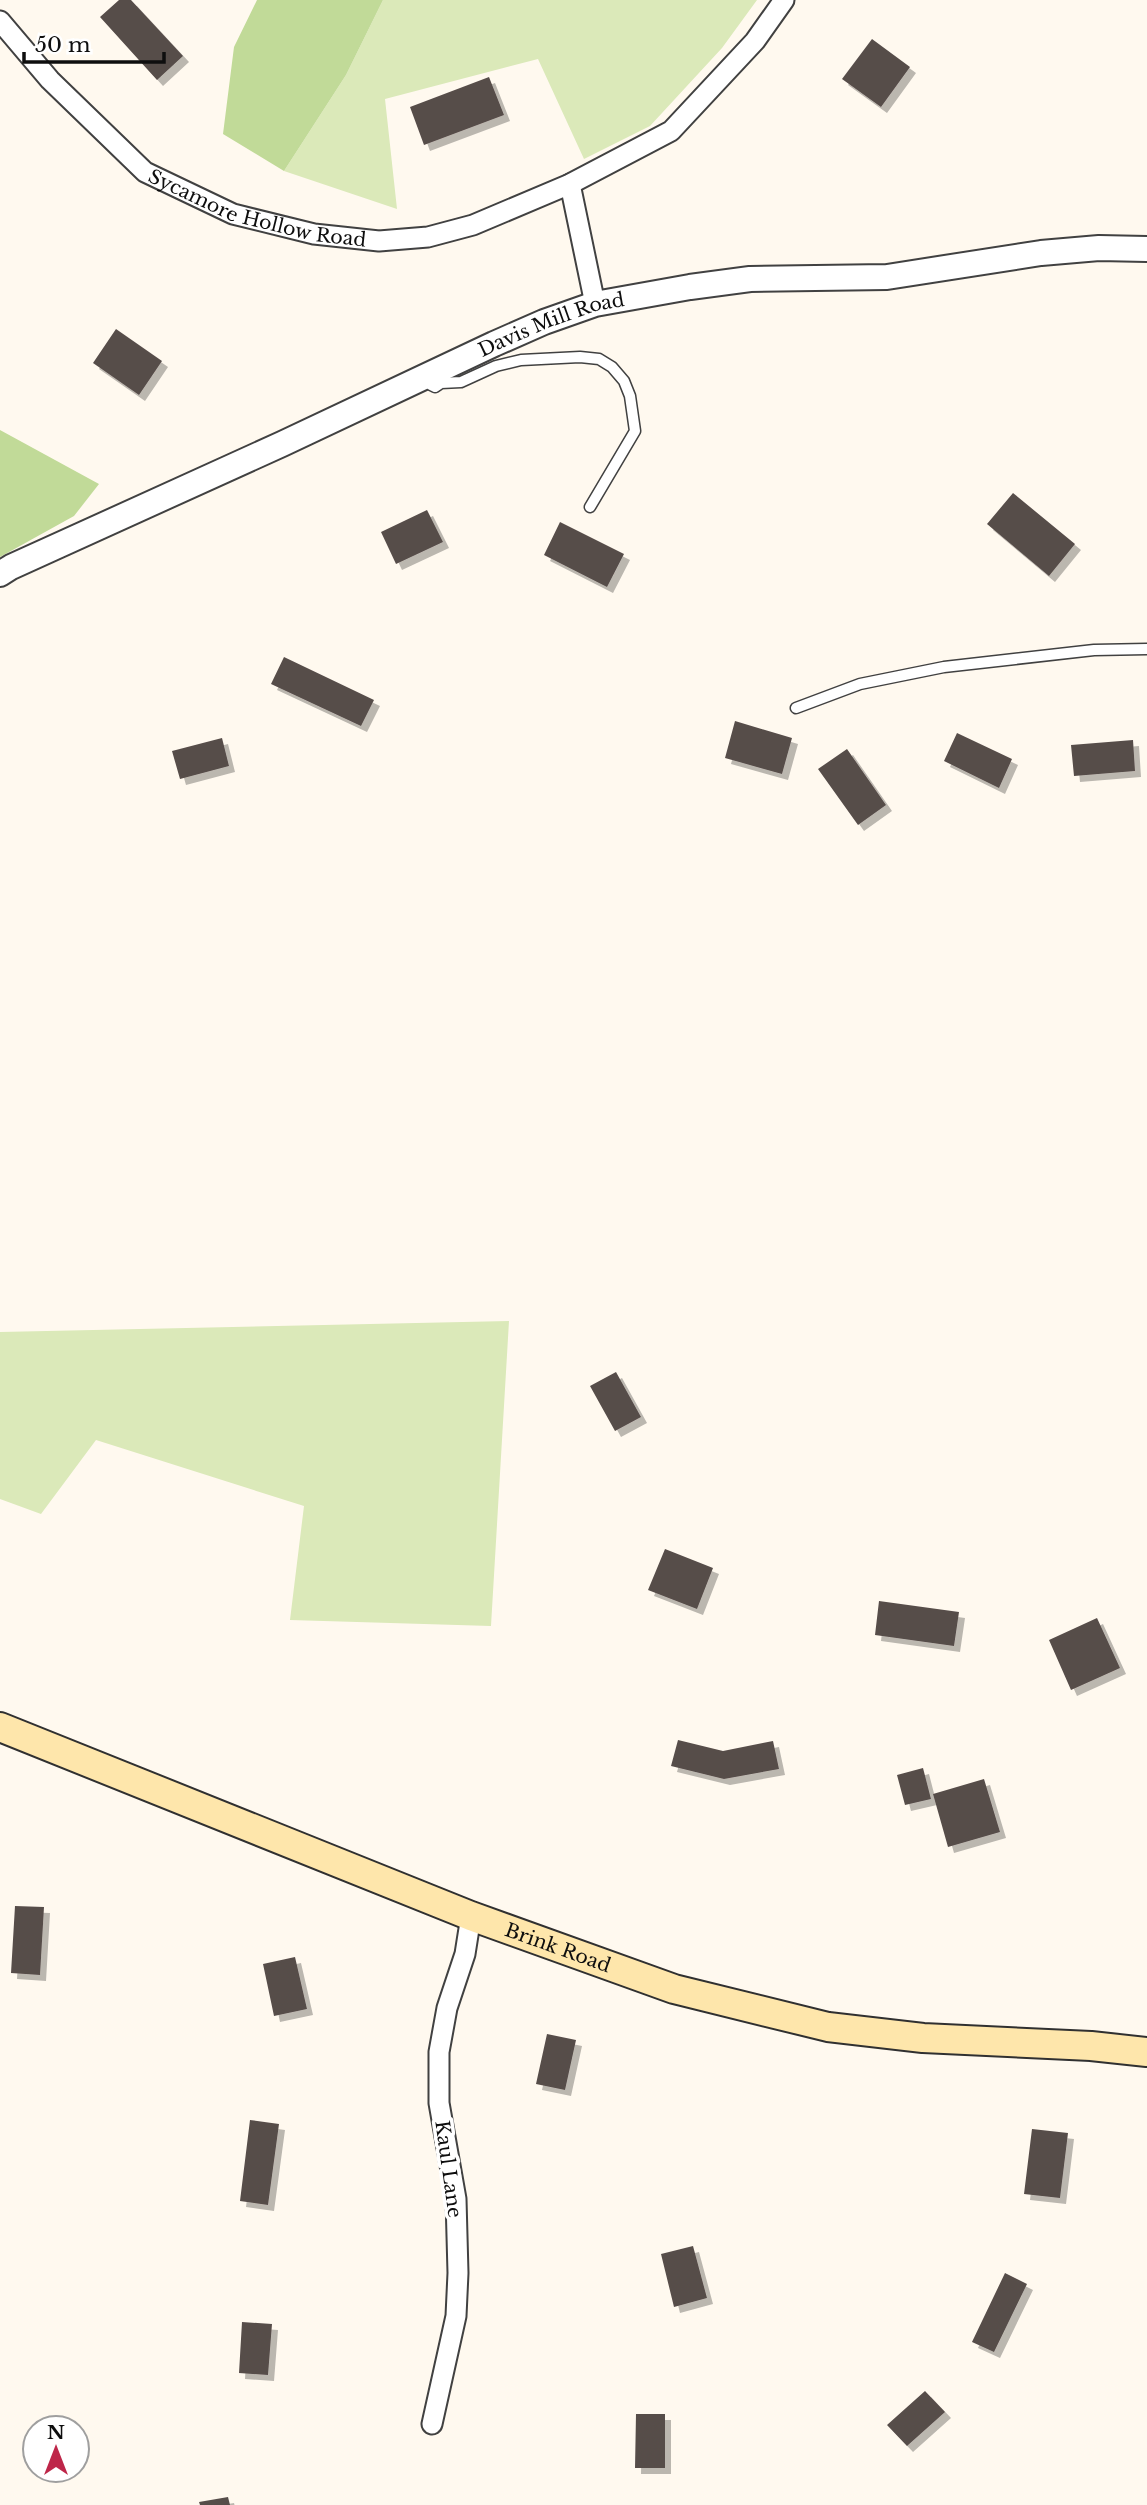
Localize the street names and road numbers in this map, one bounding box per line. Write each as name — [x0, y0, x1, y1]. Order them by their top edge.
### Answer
street label: Sycamore Hollow Road — [145, 164, 368, 252]
street label: Davis Mill Road — [475, 288, 626, 362]
street label: Brink Road — [502, 1918, 614, 1977]
street label: Kaul Lane — [430, 2119, 467, 2219]

